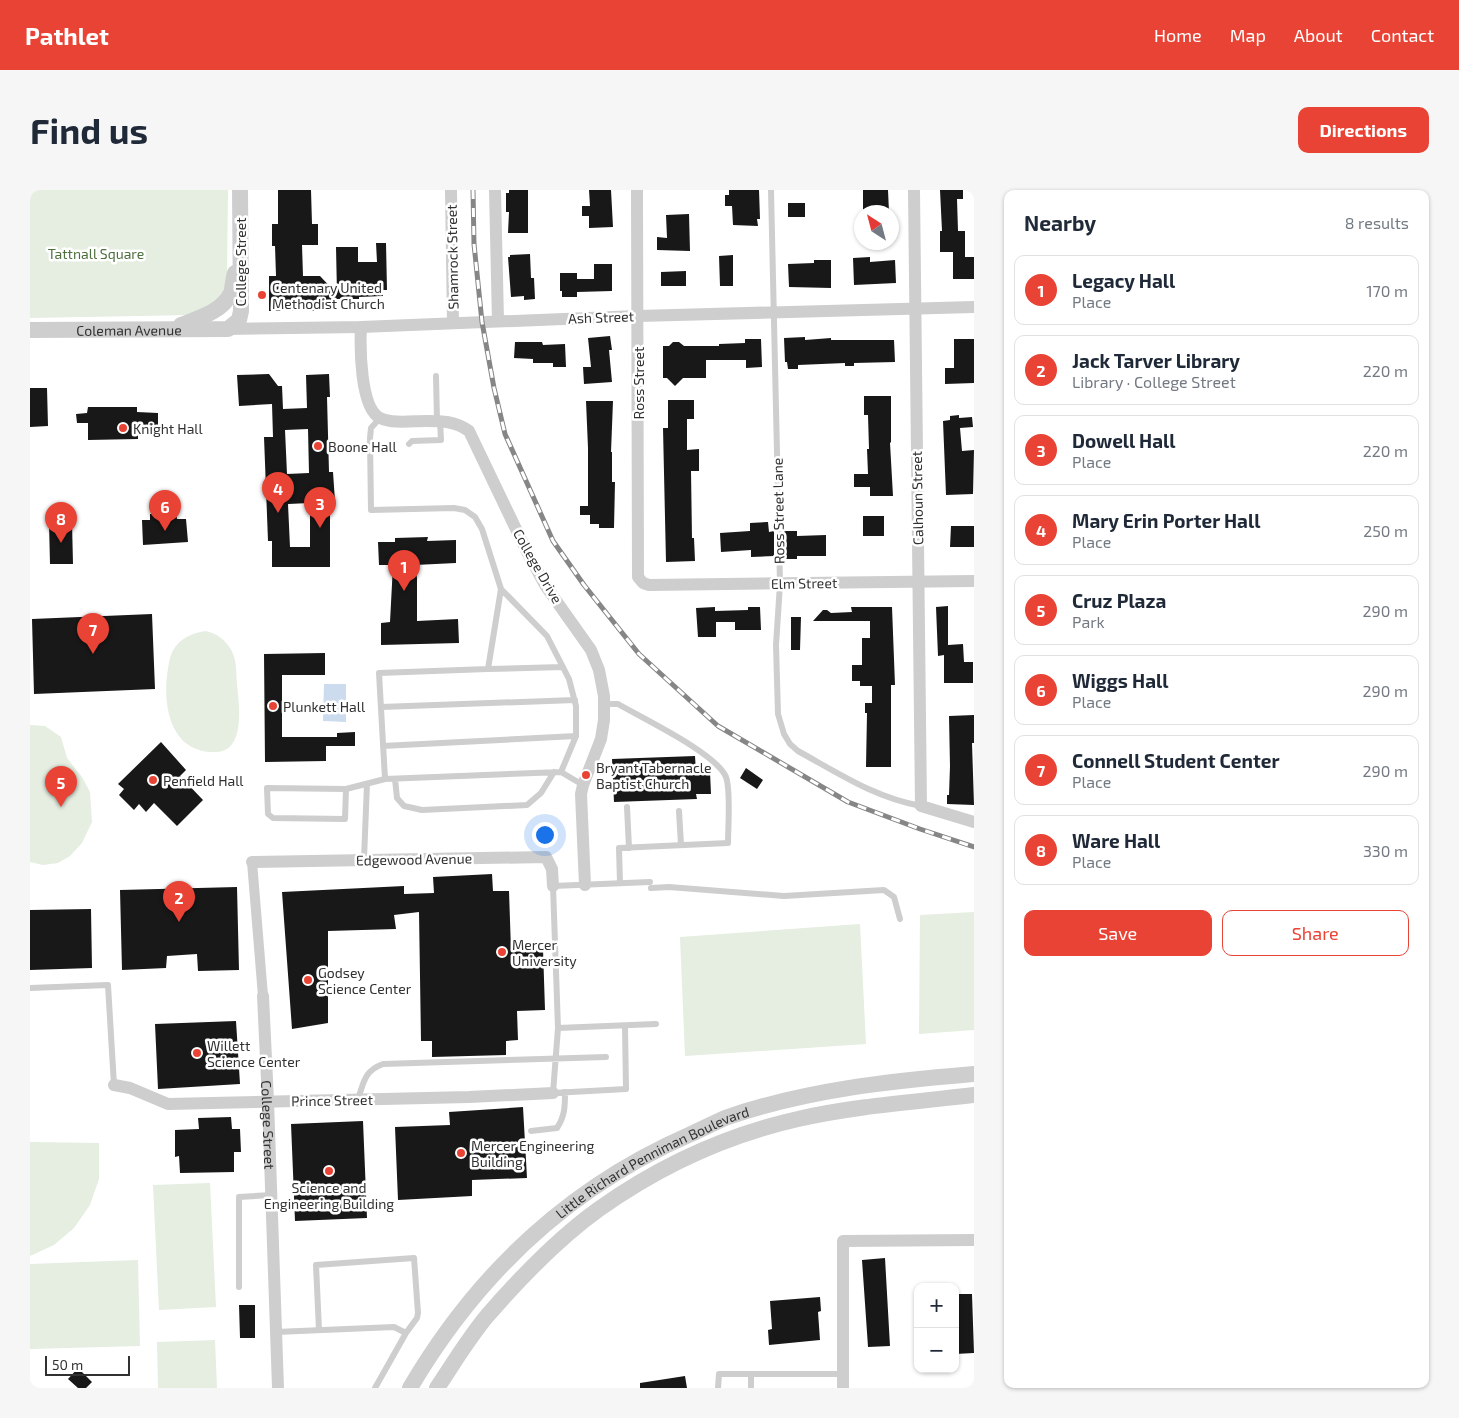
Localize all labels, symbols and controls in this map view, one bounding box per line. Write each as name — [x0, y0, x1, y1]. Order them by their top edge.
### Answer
text: Pathlet — [25, 21, 109, 50]
text: Home — [1154, 24, 1202, 46]
text: Map — [1230, 24, 1266, 46]
text: About — [1294, 24, 1343, 46]
text: Contact — [1371, 24, 1434, 46]
button: Directions — [1298, 107, 1429, 153]
text: Find us — [30, 109, 148, 151]
street label: Shamrock Street — [443, 204, 461, 310]
north arrow — [854, 205, 899, 250]
text: Nearby — [1024, 210, 1096, 235]
text: 8 results — [1345, 213, 1409, 232]
street label: College Street — [232, 217, 249, 307]
park label: Tattnall Square — [48, 245, 144, 262]
text: Legacy Hall — [1072, 269, 1175, 292]
place label: Centenary United Methodist Church — [272, 279, 385, 312]
text: 1 — [1038, 281, 1044, 300]
text: 170 m — [1366, 281, 1408, 300]
marker: Centenary United Methodist Church — [256, 289, 268, 301]
text: Place — [1072, 292, 1111, 311]
street label: Ash Street — [568, 307, 634, 327]
street label: Coleman Avenue — [76, 321, 182, 338]
street label: Ross Street — [630, 347, 647, 419]
text: Jack Tarver Library — [1072, 349, 1240, 372]
text: 2 — [1036, 361, 1046, 380]
text: 220 m — [1363, 361, 1408, 380]
text: Library · College Street — [1072, 372, 1236, 391]
place label: Knight Hall — [133, 420, 203, 437]
marker: Knight Hall — [117, 422, 129, 434]
text: Dowell Hall — [1072, 429, 1175, 452]
place label: Boone Hall — [328, 438, 398, 455]
marker: Boone Hall — [312, 440, 324, 452]
text: 3 — [1036, 441, 1046, 460]
text: 220 m — [1363, 441, 1408, 460]
street label: Calhoun Street — [908, 451, 926, 545]
text: Place — [1072, 452, 1111, 471]
street label: Ross Street Lane — [769, 458, 787, 564]
pin: 4 — [262, 472, 294, 513]
pin: 3 — [304, 487, 336, 528]
pin: 6 — [149, 490, 181, 531]
pin: 8 — [45, 502, 77, 543]
text: Mary Erin Porter Hall — [1072, 509, 1260, 532]
text: 4 — [1036, 521, 1046, 540]
text: 250 m — [1363, 521, 1408, 540]
street label: College Drive — [510, 526, 566, 606]
text: Place — [1072, 532, 1111, 551]
pin: 1 — [388, 550, 420, 591]
street label: Elm Street — [771, 574, 837, 592]
text: Cruz Plaza — [1072, 589, 1166, 612]
text: 5 — [1037, 601, 1045, 620]
text: 290 m — [1363, 601, 1408, 620]
text: Park — [1072, 612, 1105, 631]
pin: 7 — [77, 613, 109, 654]
text: Wiggs Hall — [1072, 669, 1168, 692]
text: 6 — [1036, 681, 1046, 700]
text: 290 m — [1363, 681, 1408, 700]
text: Place — [1072, 692, 1111, 711]
place label: Plunkett Hall — [283, 698, 366, 715]
marker: Plunkett Hall — [267, 700, 279, 712]
text: Connell Student Center — [1072, 749, 1280, 772]
place label: Bryant Tabernacle Baptist Church — [596, 759, 712, 792]
text: 7 — [1037, 761, 1045, 780]
text: 290 m — [1363, 761, 1408, 780]
pin: 5 — [45, 766, 77, 807]
marker: Bryant Tabernacle Baptist Church — [580, 769, 592, 781]
place label: Penfield Hall — [163, 772, 244, 789]
text: Place — [1072, 772, 1111, 791]
marker: Penfield Hall — [147, 774, 159, 786]
your location — [532, 822, 558, 848]
text: Ware Hall — [1072, 829, 1160, 852]
text: 8 — [1036, 841, 1046, 860]
text: 330 m — [1363, 841, 1408, 860]
street label: Edgewood Avenue — [356, 849, 472, 869]
text: Place — [1072, 852, 1111, 871]
pin: 2 — [163, 881, 195, 922]
button: Save — [1024, 910, 1212, 956]
button: Share — [1222, 910, 1409, 956]
place label: Mercer University — [512, 936, 577, 969]
marker: Mercer University — [496, 946, 508, 958]
place label: Godsey Science Center — [318, 964, 412, 997]
marker: Godsey Science Center — [302, 974, 314, 986]
place label: Willett Science Center — [207, 1037, 301, 1070]
marker: Willett Science Center — [191, 1047, 203, 1059]
street label: College Street — [259, 1080, 279, 1170]
street label: Prince Street — [291, 1091, 373, 1109]
street label: Little Richard Penniman Boulevard — [552, 1102, 751, 1221]
place label: Mercer Engineering Building — [471, 1137, 595, 1170]
marker: Mercer Engineering Building — [455, 1147, 467, 1159]
marker: Science and Engineering Building — [323, 1165, 335, 1177]
place label: Science and Engineering Building — [264, 1179, 394, 1212]
map controls — [914, 1283, 959, 1373]
button: + — [914, 1283, 959, 1328]
button: − — [914, 1328, 959, 1373]
scale bar — [45, 1353, 130, 1376]
text: 50 m — [52, 1356, 83, 1373]

